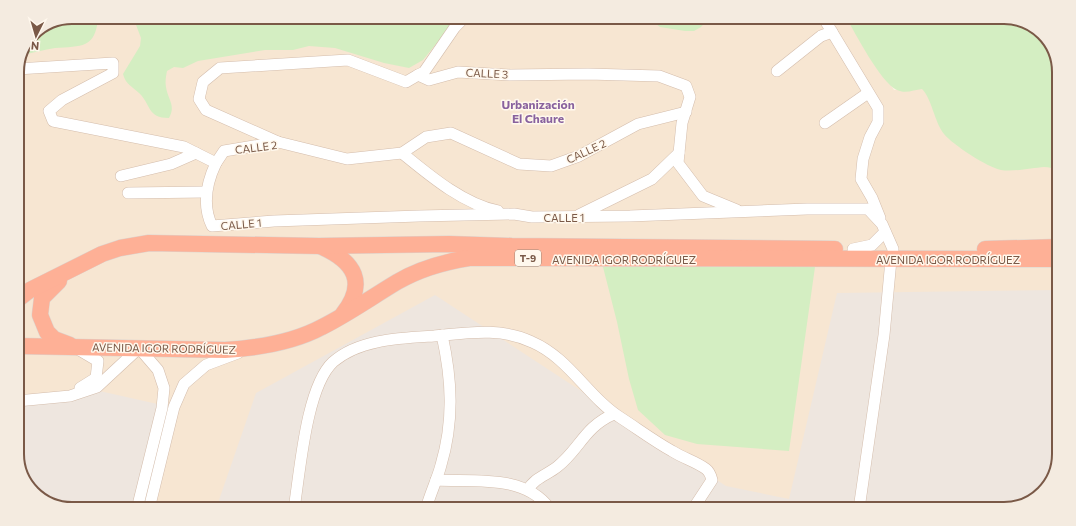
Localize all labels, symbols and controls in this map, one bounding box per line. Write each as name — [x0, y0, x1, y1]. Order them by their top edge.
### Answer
north arrow — [16, 16, 56, 56]
text: N — [30, 40, 40, 53]
street label: CALLE 3 — [465, 65, 509, 81]
district label: Urbanización El Chaure — [501, 97, 575, 125]
street label: CALLE 2 — [564, 136, 608, 166]
street label: CALLE 2 — [234, 138, 278, 156]
street label: CALLE 1 — [543, 211, 585, 224]
street label: CALLE 1 — [220, 216, 262, 232]
road number: T-9 — [515, 250, 541, 266]
street label: AVENIDA IGOR RODRÍGUEZ — [552, 252, 696, 266]
street label: AVENIDA IGOR RODRÍGUEZ — [876, 252, 1020, 266]
street label: AVENIDA IGOR RODRÍGUEZ — [92, 339, 236, 356]

